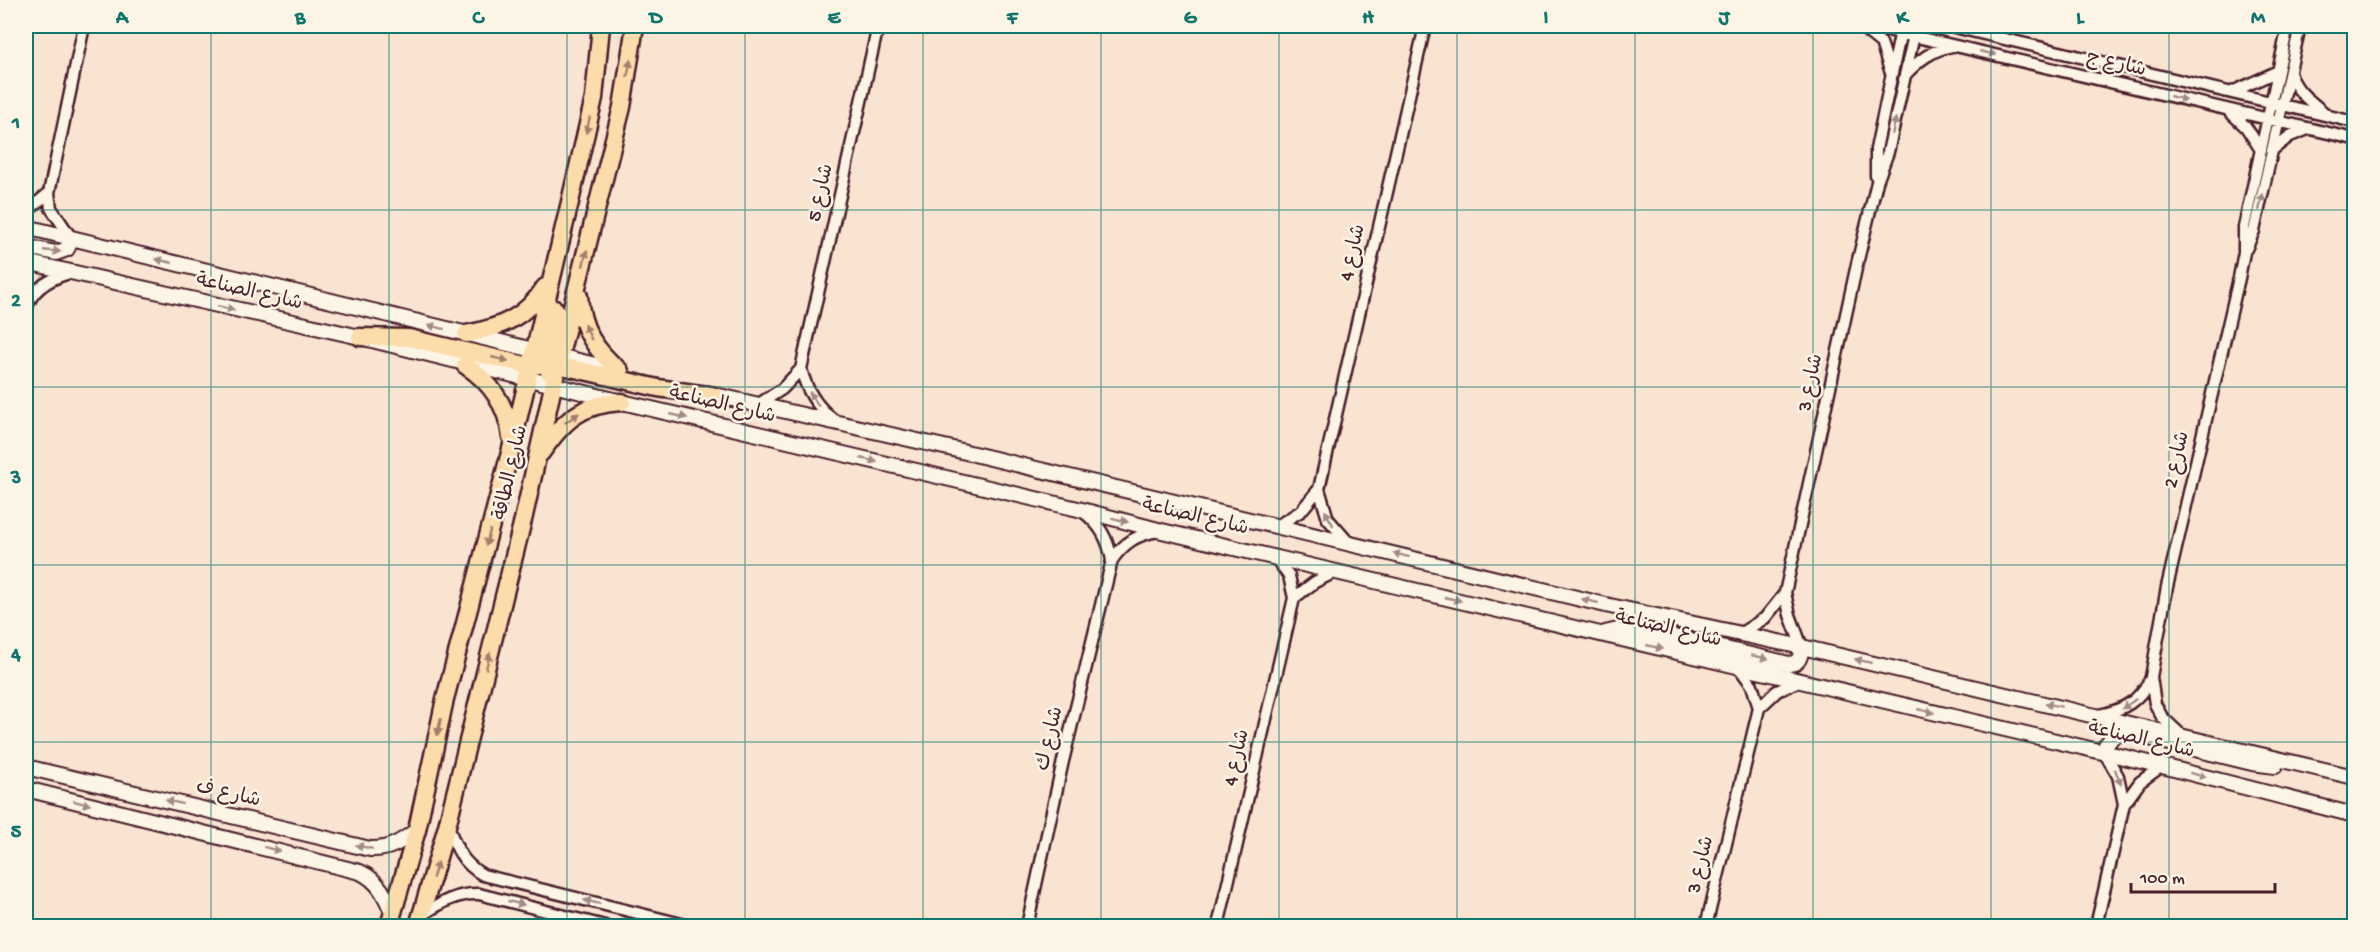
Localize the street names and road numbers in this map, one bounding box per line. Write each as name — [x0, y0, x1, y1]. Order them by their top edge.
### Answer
street label: شارع ج — [2084, 46, 2148, 83]
street label: شارع 5 — [803, 162, 840, 224]
street label: شارع 4 — [1335, 222, 1372, 284]
street label: شارع الصناعة — [193, 269, 305, 316]
street label: شارع 3 — [1793, 352, 1829, 415]
street label: شارع الصناعة — [666, 382, 778, 429]
street label: شارع الطاقة — [489, 423, 534, 523]
street label: شارع 2 — [2159, 429, 2196, 491]
street label: شارع الصناعة — [1139, 494, 1251, 541]
street label: شارع الصناعة — [1612, 606, 1724, 653]
street label: شارع ك — [1031, 704, 1070, 773]
street label: شارع الصناعة — [2085, 717, 2197, 764]
street label: شارع 4 — [1219, 727, 1256, 789]
street label: شارع ف — [193, 775, 263, 814]
street label: شارع 3 — [1683, 834, 1720, 897]

